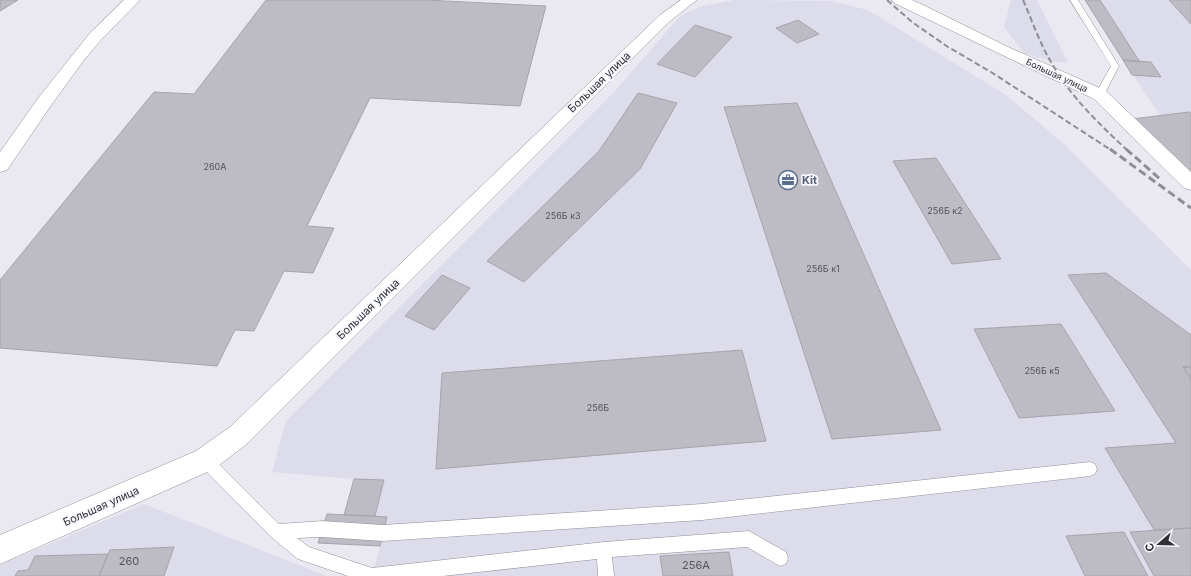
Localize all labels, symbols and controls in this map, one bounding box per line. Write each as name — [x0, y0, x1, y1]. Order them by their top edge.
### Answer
street label: Большая улица — [565, 49, 633, 115]
street label: Большая улица — [1024, 56, 1090, 94]
house number: 260А — [204, 161, 226, 172]
office icon: Kit — [777, 169, 799, 191]
place label: Kit — [802, 173, 817, 187]
house number: 256Б к2 — [927, 205, 963, 216]
house number: 256Б к3 — [545, 210, 581, 221]
house number: 256Б к1 — [806, 263, 840, 274]
street label: Большая улица — [334, 276, 402, 342]
house number: 256Б к5 — [1024, 365, 1060, 376]
house number: 256Б — [587, 402, 609, 413]
street label: Большая улица — [61, 483, 141, 529]
north arrow — [1139, 524, 1179, 564]
text: С — [1142, 541, 1158, 554]
house number: 260 — [119, 554, 139, 568]
house number: 256А — [682, 558, 710, 572]

